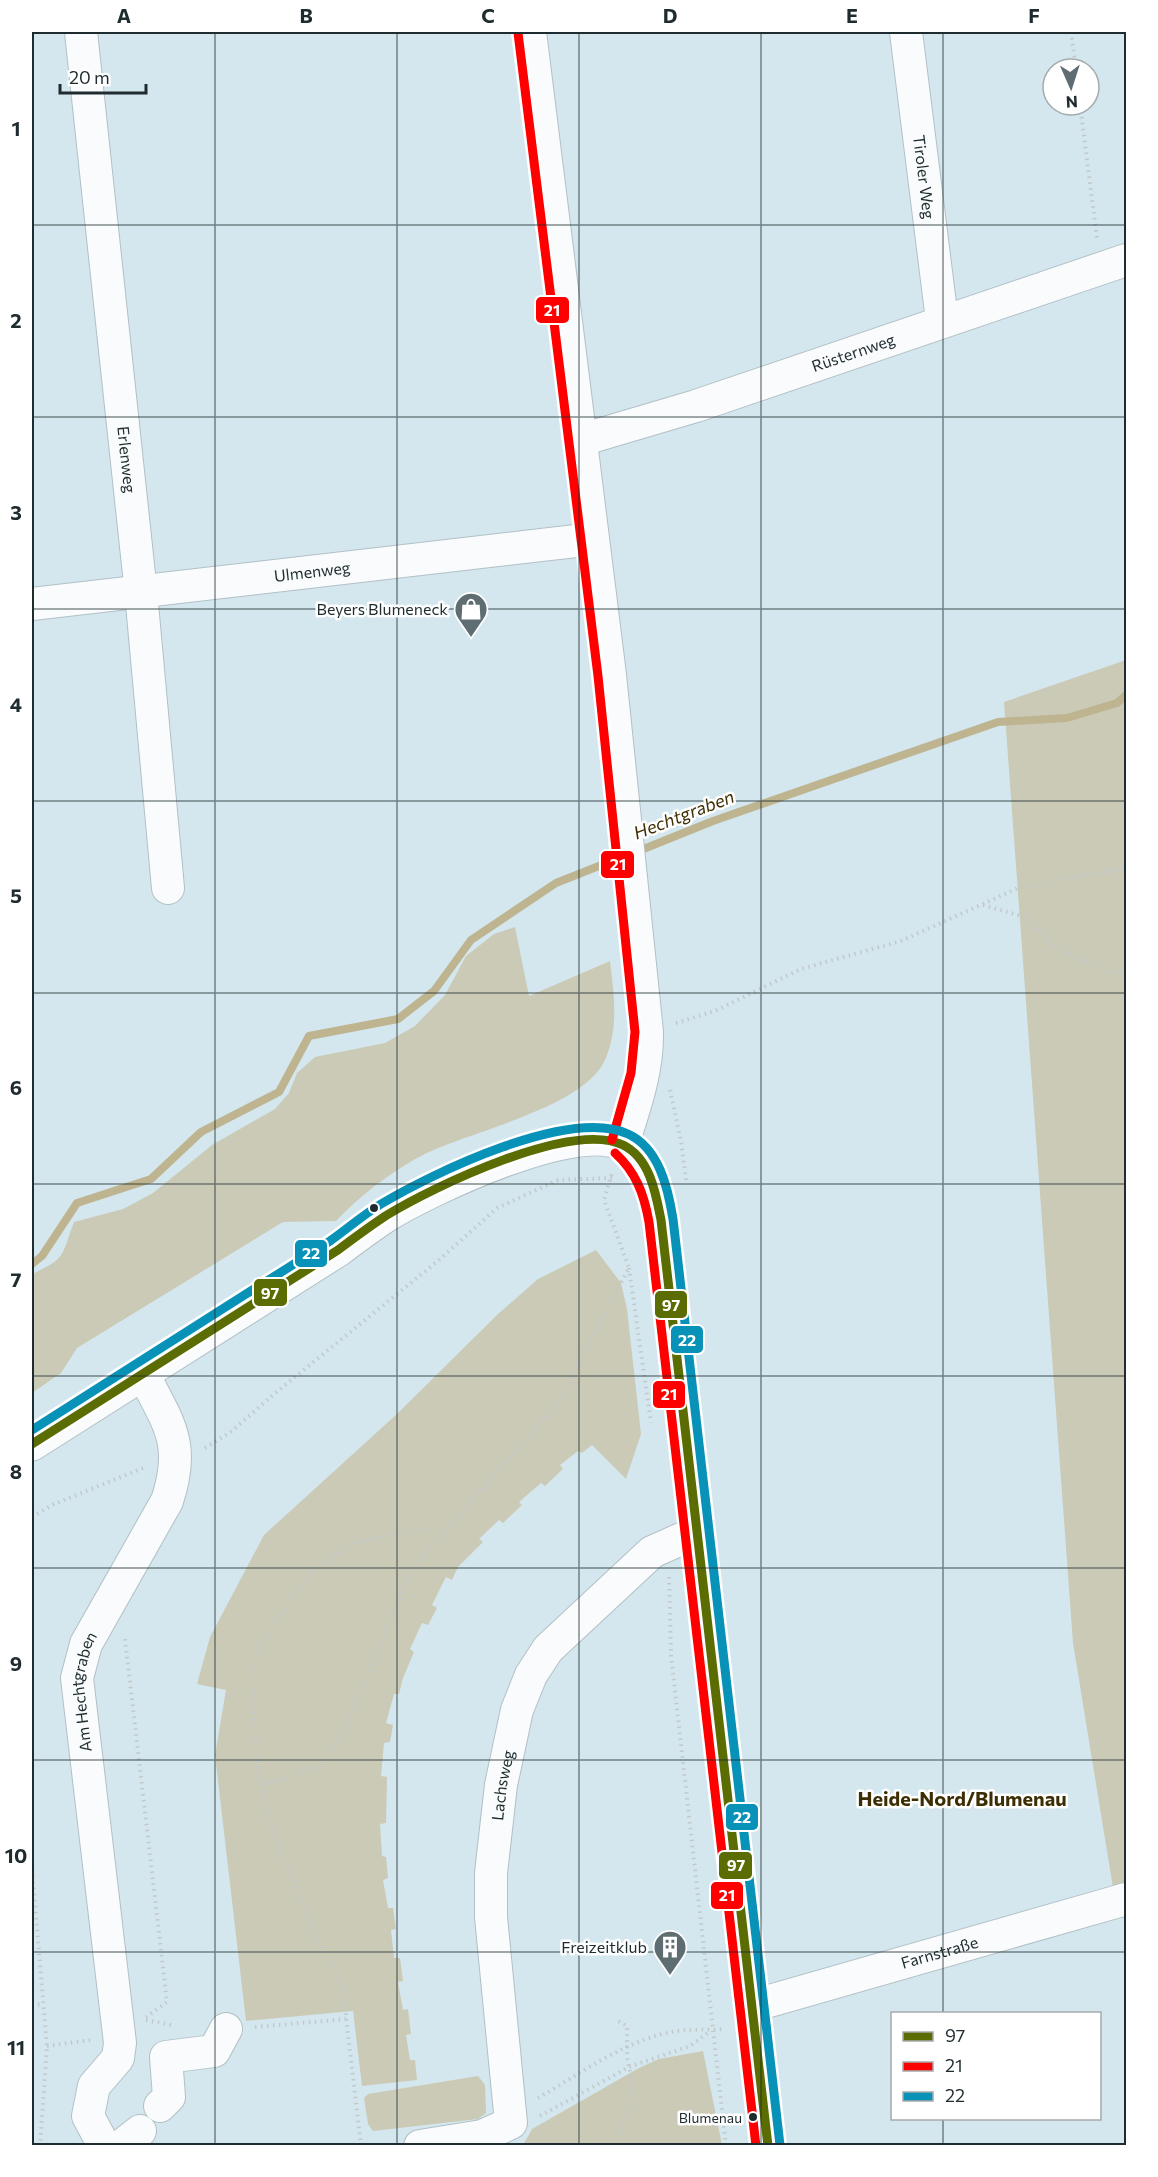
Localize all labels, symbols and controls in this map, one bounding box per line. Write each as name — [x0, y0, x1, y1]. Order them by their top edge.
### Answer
text: A — [117, 3, 131, 27]
text: B — [299, 3, 313, 27]
text: C — [481, 3, 495, 27]
text: D — [663, 3, 677, 27]
text: E — [846, 3, 858, 27]
text: F — [1028, 3, 1040, 27]
scale bar — [60, 57, 146, 95]
north arrow — [1041, 57, 1101, 117]
text: 20 m — [69, 66, 110, 88]
text: N — [1065, 93, 1078, 112]
text: 1 — [11, 116, 21, 140]
street label: Tiroler Weg — [910, 134, 939, 220]
line badge: 21 — [535, 296, 570, 324]
text: 21 — [544, 300, 560, 319]
text: 2 — [10, 308, 22, 332]
street label: Rüsternweg — [809, 329, 898, 375]
street label: Erlenweg — [114, 425, 140, 494]
text: 3 — [10, 500, 22, 524]
street label: Ulmenweg — [273, 557, 352, 585]
shop icon: Beyers Blumeneck — [453, 591, 489, 638]
place label: Beyers Blumeneck — [317, 599, 448, 618]
text: 4 — [10, 692, 22, 716]
water label: Hechtgraben — [630, 785, 737, 843]
line badge: 21 — [600, 850, 635, 879]
text: 21 — [610, 854, 626, 873]
text: 5 — [10, 883, 22, 907]
text: 6 — [10, 1075, 22, 1099]
unlabelled marker — [368, 1202, 380, 1214]
line badge: 22 — [294, 1239, 328, 1268]
text: 22 — [302, 1243, 320, 1262]
text: 7 — [11, 1267, 22, 1291]
line badge: 97 — [253, 1278, 288, 1307]
text: 97 — [261, 1283, 279, 1302]
line badge: 97 — [654, 1290, 688, 1319]
text: 97 — [662, 1295, 680, 1314]
line badge: 22 — [670, 1325, 704, 1354]
text: 22 — [678, 1330, 696, 1349]
line badge: 21 — [652, 1380, 686, 1409]
text: 21 — [661, 1384, 677, 1403]
text: 8 — [10, 1459, 22, 1483]
street label: Am Hechtgraben — [67, 1628, 100, 1753]
text: 9 — [10, 1651, 22, 1675]
street label: Lachsweg — [487, 1748, 517, 1822]
district label: Heide-Nord/Blumenau — [857, 1786, 1067, 1810]
line badge: 22 — [725, 1803, 759, 1831]
text: 22 — [733, 1807, 751, 1826]
text: 10 — [5, 1843, 27, 1867]
line badge: 97 — [718, 1851, 753, 1880]
text: 97 — [727, 1855, 745, 1874]
line badge: 21 — [710, 1881, 744, 1910]
text: 21 — [719, 1885, 735, 1904]
building icon: Freizeitklub — [652, 1929, 688, 1976]
street label: Farnstraße — [899, 1932, 980, 1972]
place label: Freizeitklub — [561, 1937, 647, 1956]
legend — [891, 2012, 1101, 2120]
text: 97 — [945, 2024, 965, 2046]
text: 11 — [7, 2035, 25, 2059]
text: 21 — [945, 2054, 963, 2076]
text: 22 — [945, 2084, 965, 2106]
place label: Blumenau — [679, 2109, 742, 2126]
marker: Blumenau — [747, 2111, 759, 2123]

